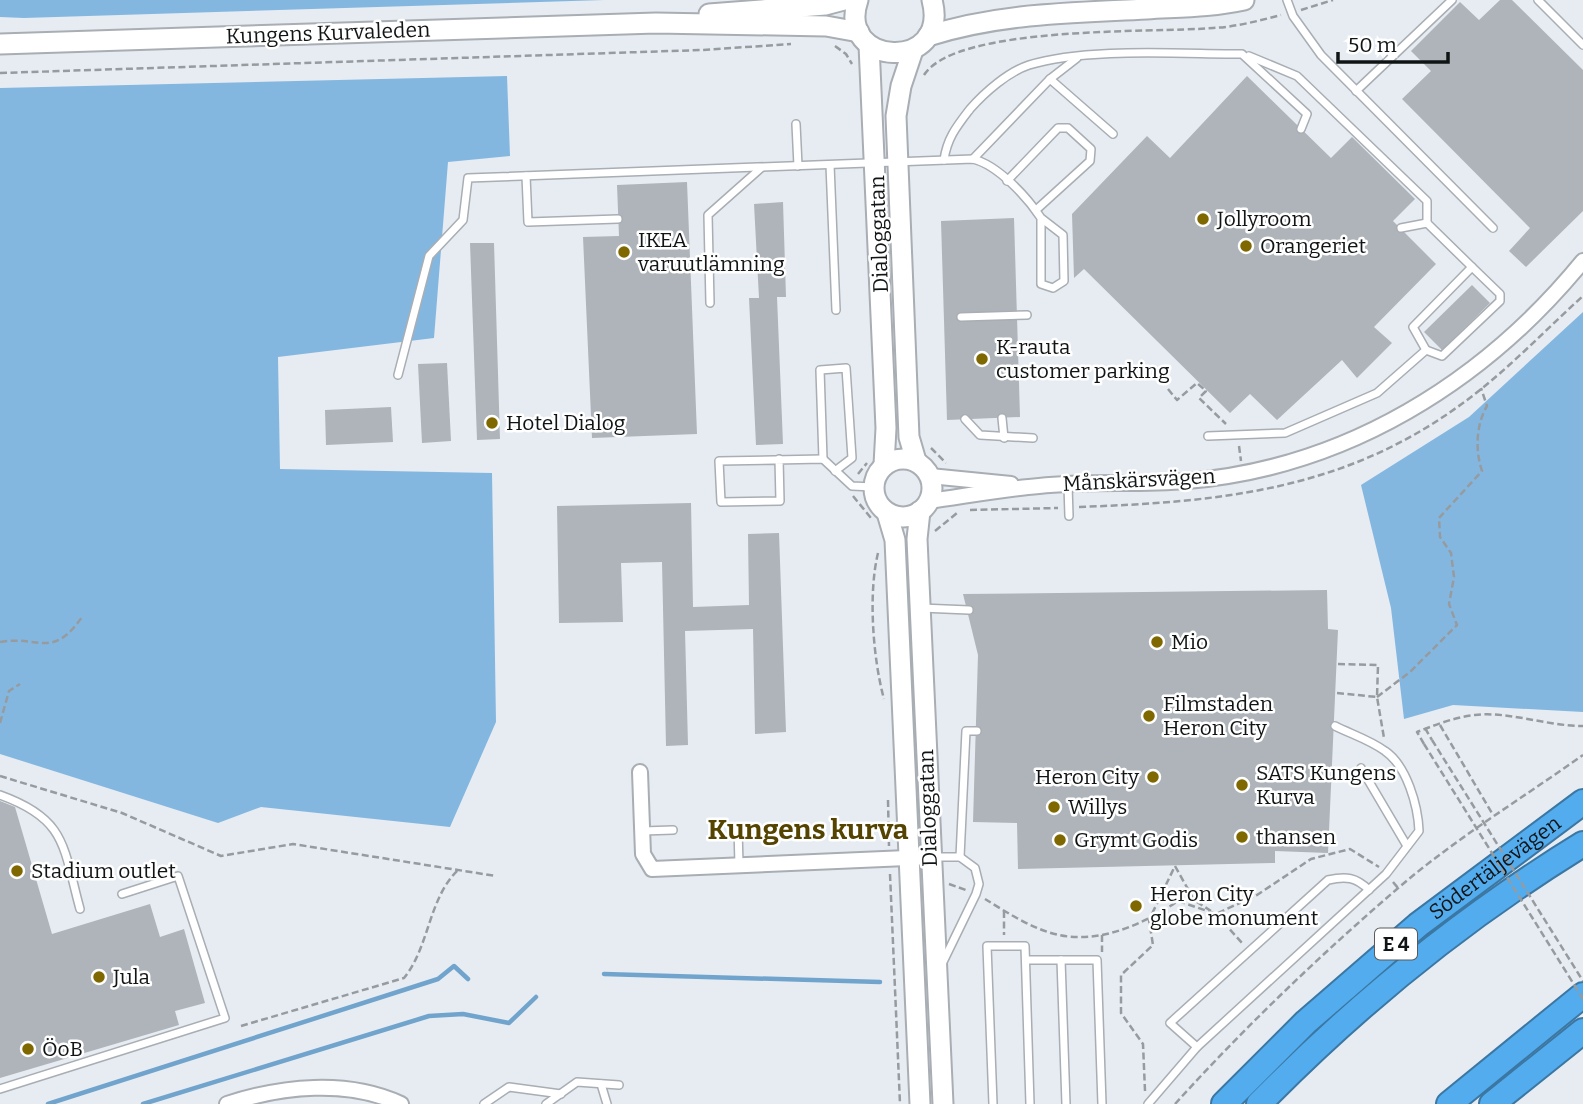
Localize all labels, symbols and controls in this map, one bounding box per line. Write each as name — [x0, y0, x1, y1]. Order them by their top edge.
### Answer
street label: Kungens Kurvaleden — [225, 16, 431, 50]
scale bar — [1338, 21, 1448, 65]
text: 50 m — [1348, 32, 1397, 58]
street label: Dialoggatan — [864, 175, 894, 293]
place label: Jollyroom — [1216, 206, 1311, 232]
marker: Jollyroom — [1195, 211, 1211, 227]
place label: IKEA varuutlämning — [637, 227, 785, 277]
place label: Orangeriet — [1260, 233, 1366, 259]
marker: Orangeriet — [1238, 238, 1254, 254]
marker: IKEA varuutlämning — [616, 244, 632, 260]
place label: K-rauta customer parking — [996, 334, 1170, 384]
marker: K-rauta customer parking — [974, 351, 990, 367]
place label: Hotel Dialog — [506, 410, 626, 436]
marker: Hotel Dialog — [484, 415, 500, 431]
street label: Månskärsvägen — [1062, 463, 1216, 497]
place label: Mio — [1171, 629, 1208, 655]
marker: Mio — [1149, 634, 1165, 650]
place label: Filmstaden Heron City — [1163, 691, 1273, 741]
marker: Filmstaden Heron City — [1141, 708, 1157, 724]
street label: Dialoggatan — [913, 749, 943, 867]
place label: SATS Kungens Kurva — [1256, 760, 1396, 810]
place label: Heron City — [1035, 764, 1140, 790]
marker: Heron City — [1145, 769, 1161, 785]
marker: SATS Kungens Kurva — [1234, 777, 1250, 793]
place label: Willys — [1068, 794, 1127, 820]
marker: Willys — [1046, 799, 1062, 815]
street label: Södertäljevägen — [1424, 810, 1566, 925]
district label: Kungens kurva — [708, 813, 909, 846]
place label: thansen — [1256, 824, 1336, 850]
place label: Grymt Godis — [1074, 827, 1198, 853]
marker: thansen — [1234, 829, 1250, 845]
marker: Grymt Godis — [1052, 832, 1068, 848]
place label: Stadium outlet — [31, 858, 176, 884]
marker: Stadium outlet — [9, 863, 25, 879]
place label: Heron City globe monument — [1150, 881, 1319, 931]
marker: Heron City globe monument — [1128, 898, 1144, 914]
road number: E 4 — [1375, 928, 1417, 960]
place label: Jula — [112, 964, 150, 990]
marker: Jula — [91, 969, 107, 985]
place label: ÖoB — [42, 1036, 83, 1062]
marker: ÖoB — [20, 1041, 36, 1057]

